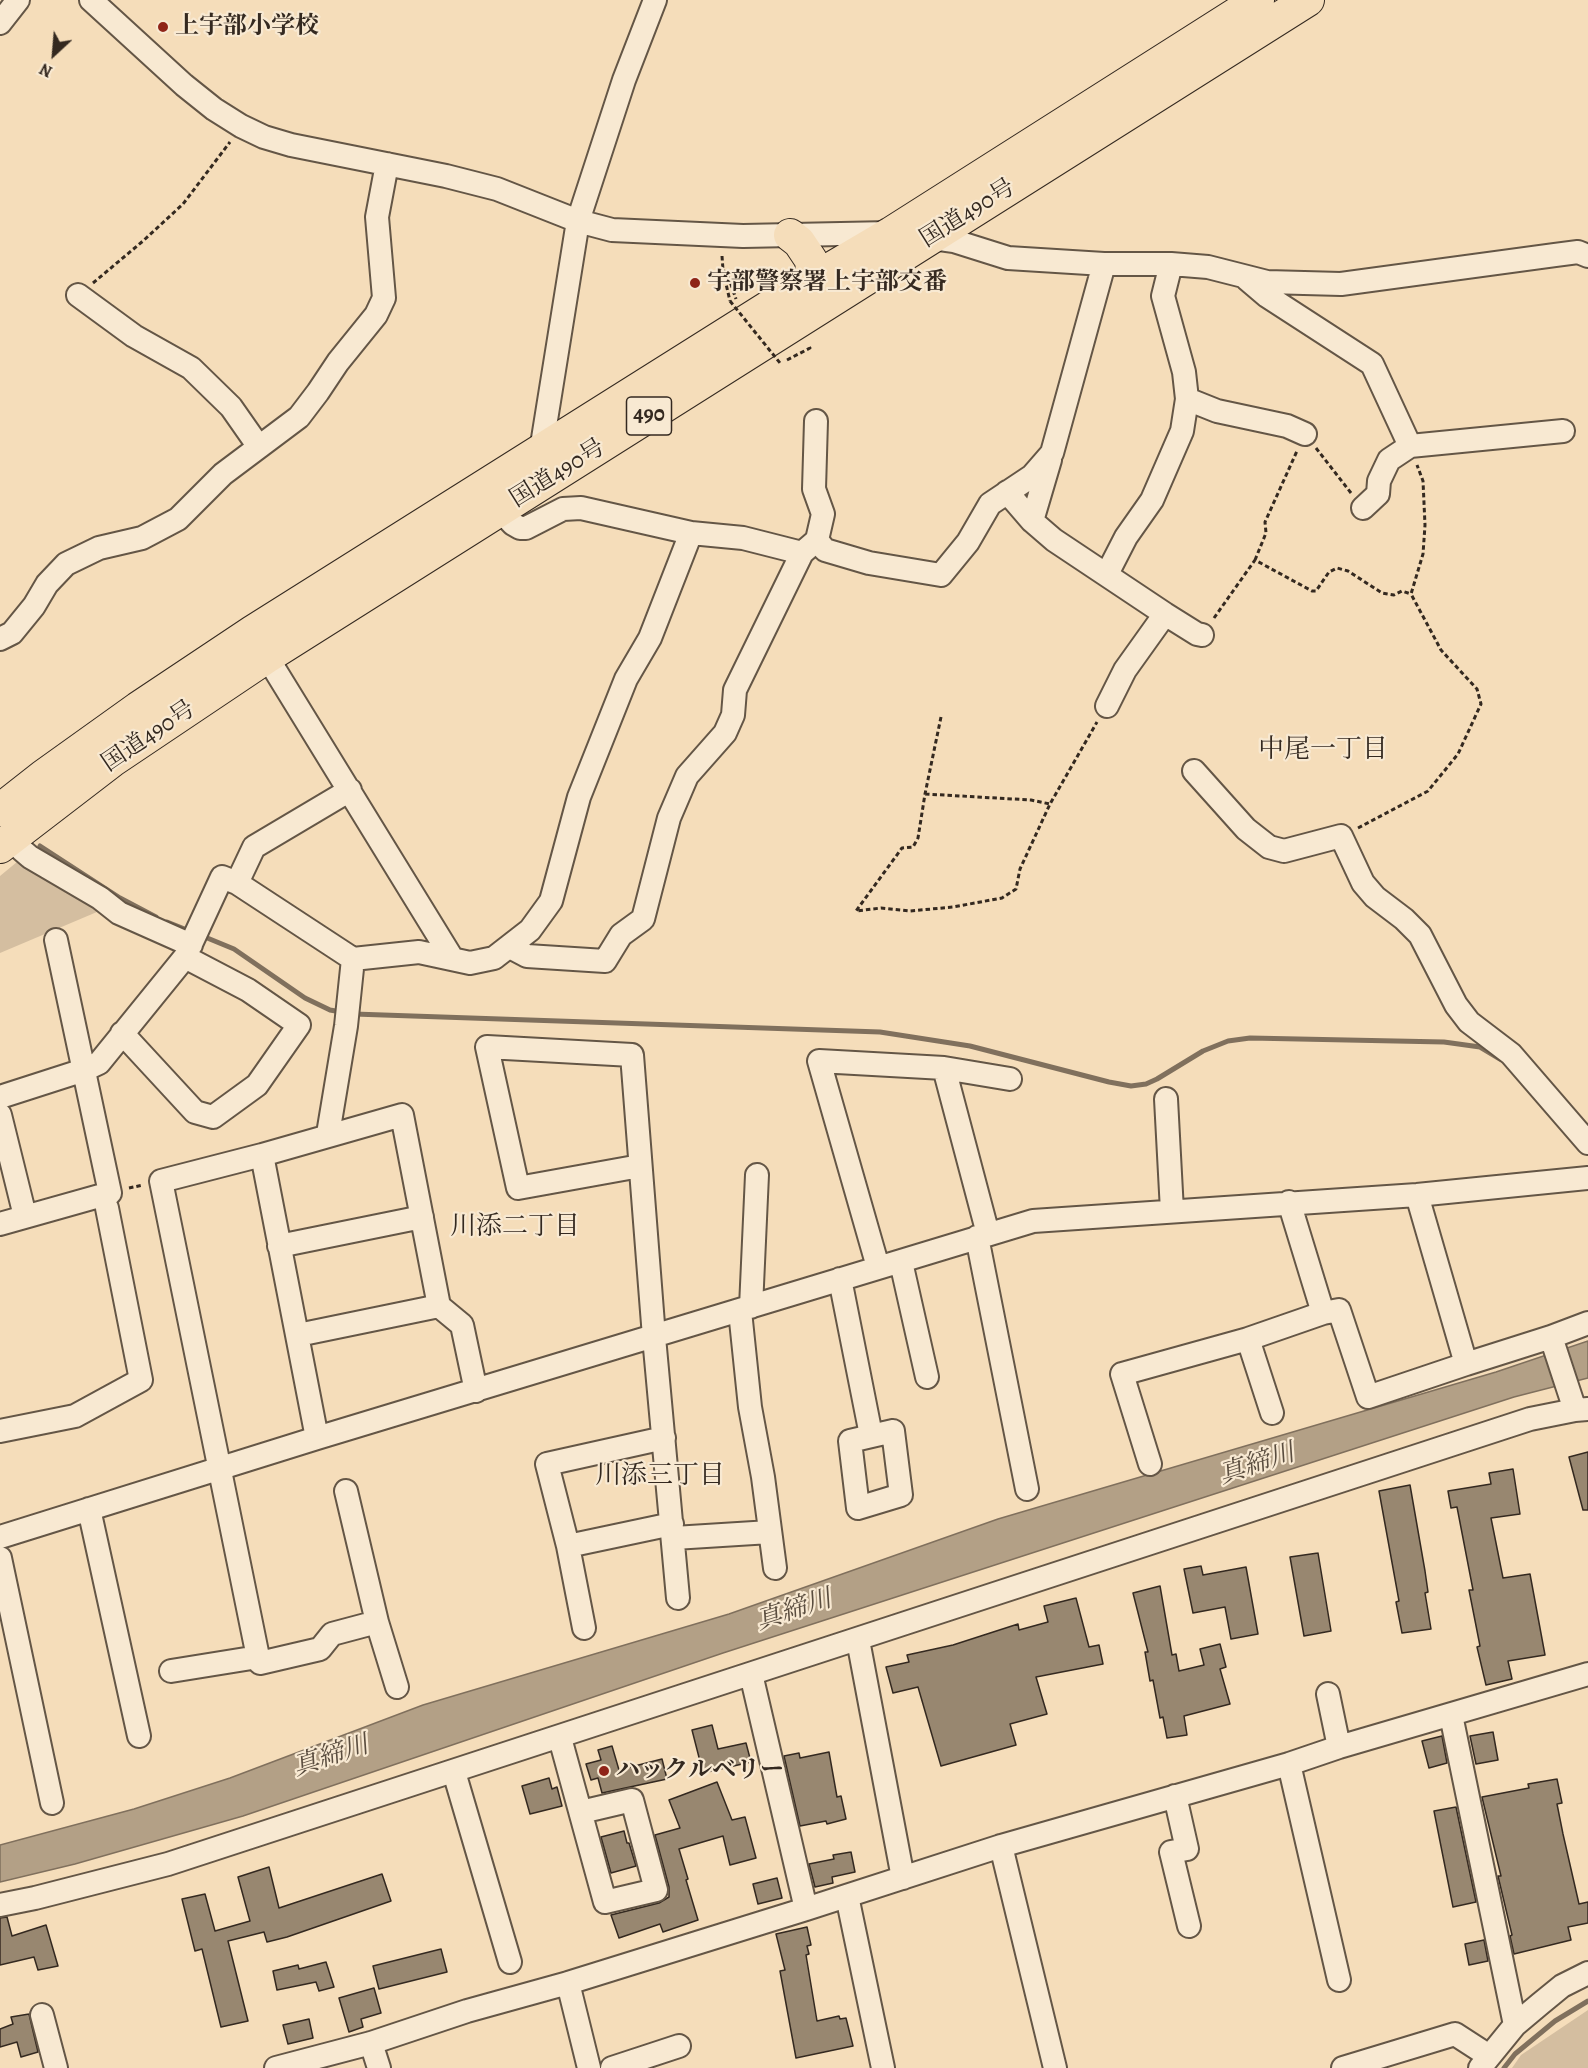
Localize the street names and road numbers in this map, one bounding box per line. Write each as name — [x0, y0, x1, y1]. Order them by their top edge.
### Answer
street label: 国道490号 — [915, 174, 1021, 254]
road number: 490 — [626, 397, 672, 435]
street label: 国道490号 — [505, 434, 611, 514]
street label: 国道490号 — [97, 695, 201, 779]

